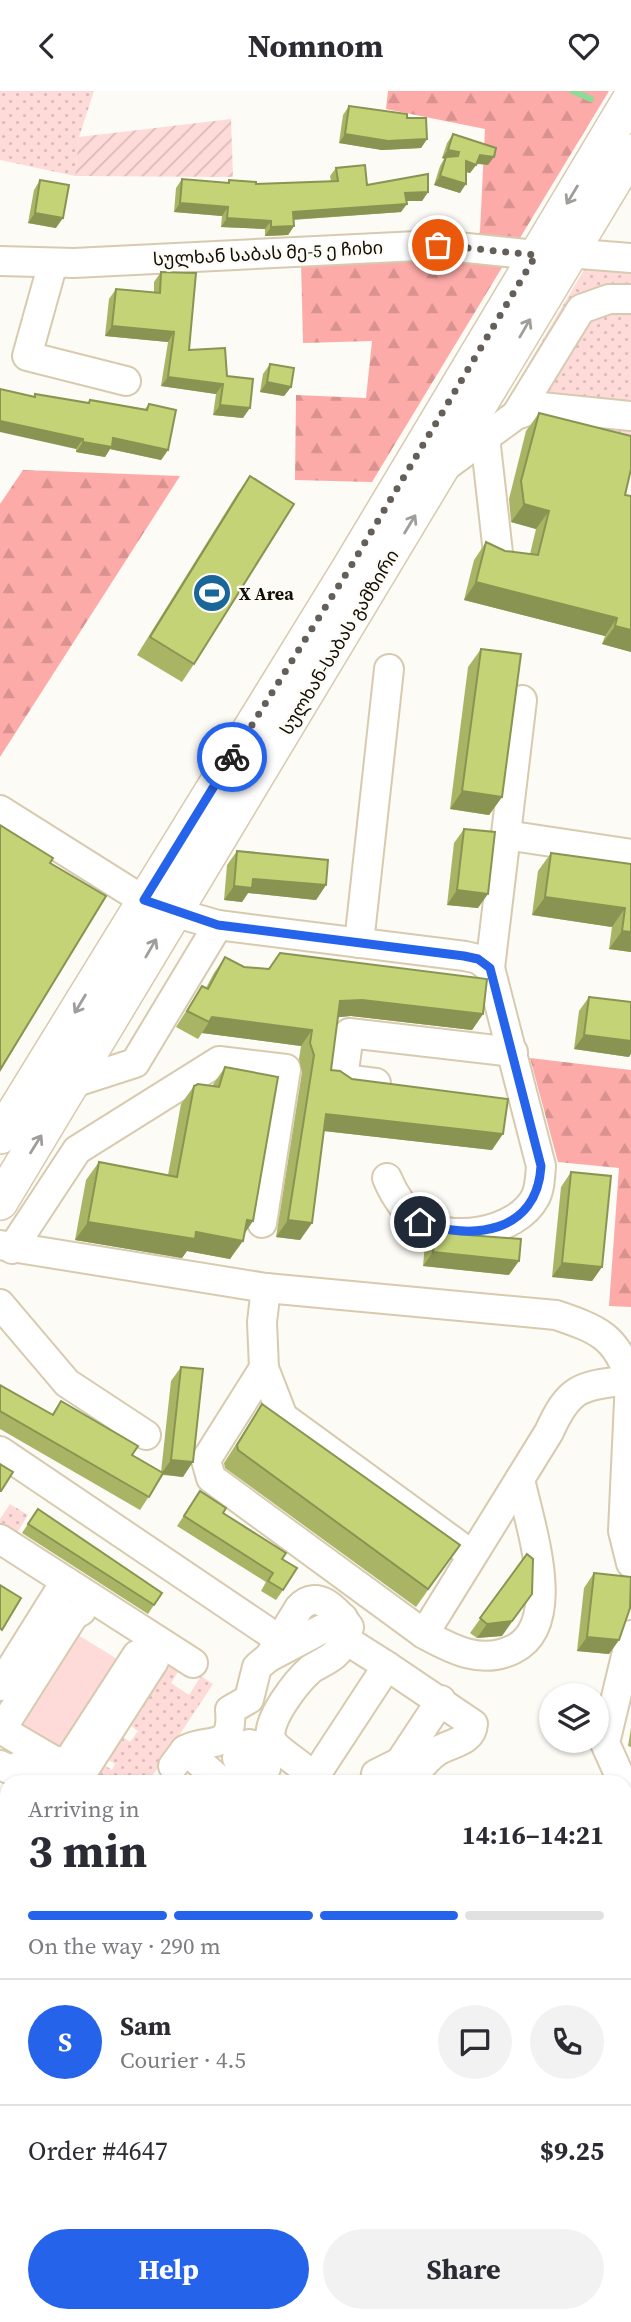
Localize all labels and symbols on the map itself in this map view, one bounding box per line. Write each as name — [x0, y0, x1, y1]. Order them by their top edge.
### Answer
one-way arrow — [565, 184, 579, 204]
pin — [408, 215, 468, 275]
street label: სულხან საბას მე-5 ე ჩიხი — [152, 234, 384, 272]
one-way arrow — [518, 318, 532, 338]
one-way arrow — [403, 514, 417, 534]
street label: სულხან-საბას გამზირი — [274, 545, 404, 739]
sports icon: X Area — [191, 572, 233, 614]
place label: X Area — [239, 581, 294, 606]
courier — [197, 722, 267, 792]
one-way arrow — [145, 939, 159, 959]
one-way arrow — [73, 994, 87, 1014]
one-way arrow — [29, 1135, 43, 1155]
pin — [390, 1192, 450, 1252]

